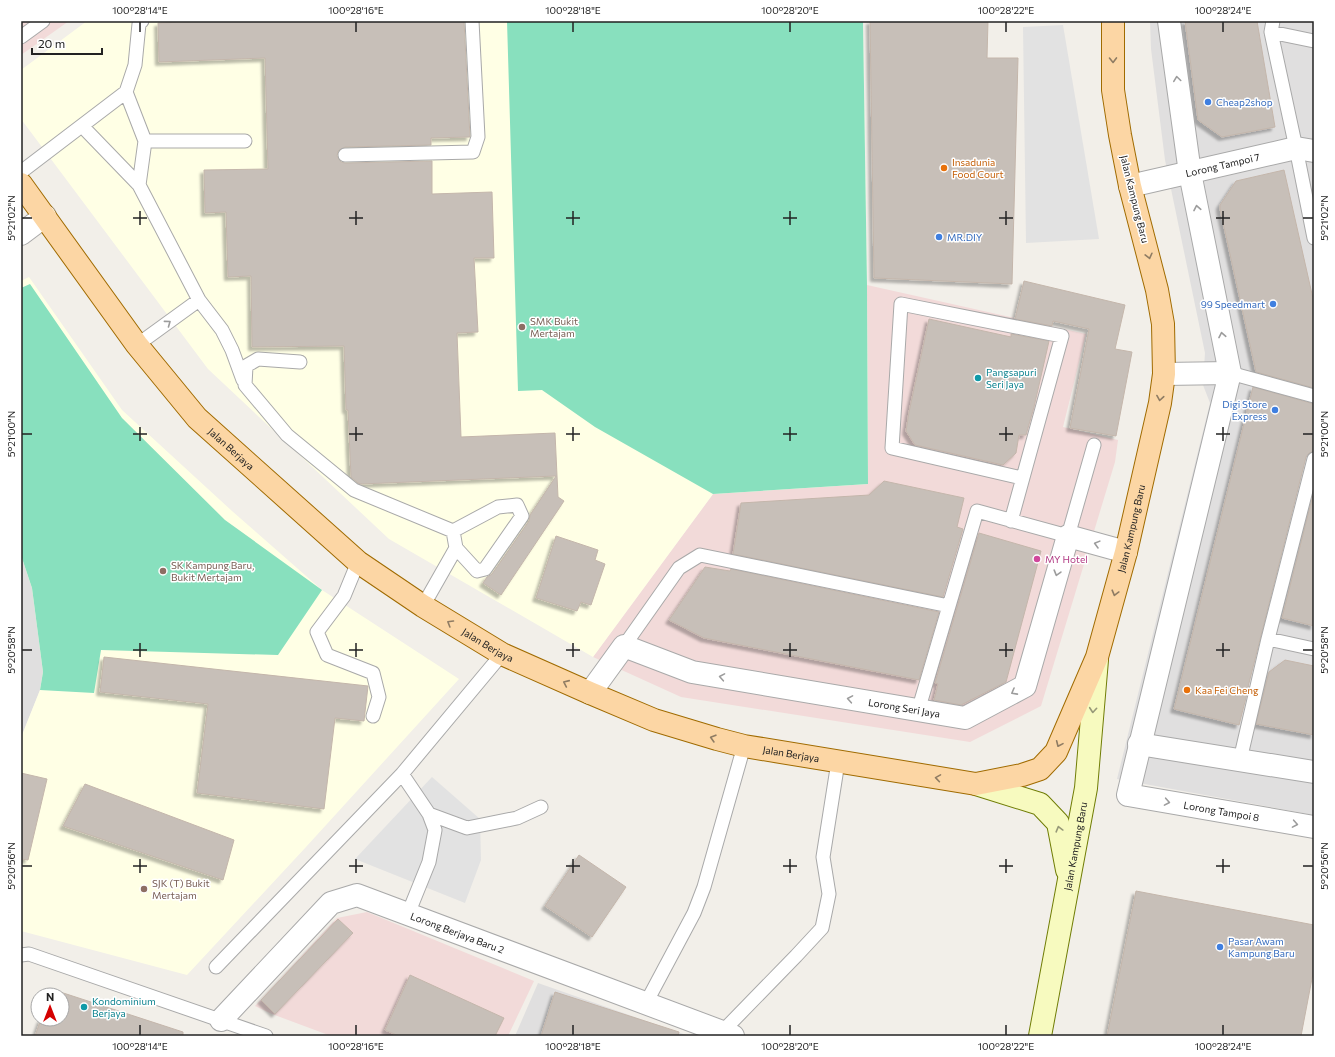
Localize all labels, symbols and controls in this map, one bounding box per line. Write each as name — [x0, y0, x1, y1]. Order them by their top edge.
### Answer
text: 100°28'14"E — [112, 4, 168, 16]
text: 100°28'16"E — [328, 4, 384, 16]
text: 100°28'18"E — [545, 4, 601, 16]
text: 100°28'20"E — [761, 4, 819, 16]
text: 100°28'22"E — [978, 4, 1034, 16]
text: 100°28'24"E — [1195, 4, 1251, 16]
scale bar — [32, 30, 102, 56]
text: 20 m — [38, 36, 65, 50]
one-way arrow — [1109, 57, 1117, 63]
one-way arrow — [1173, 76, 1182, 82]
place label: Cheap2shop — [1216, 96, 1273, 108]
marker: Cheap2shop — [1203, 97, 1213, 107]
street label: Lorong Tampoi 7 — [1184, 150, 1261, 179]
street label: Jalan Kampung Baru — [1118, 154, 1152, 244]
place label: Insadunia Food Court — [952, 156, 1004, 180]
marker: Insadunia Food Court — [939, 163, 949, 173]
text: 5°21'02"N — [5, 195, 17, 241]
text: 5°21'02"N — [1318, 195, 1330, 241]
one-way arrow — [1193, 204, 1202, 211]
place label: MR.DIY — [947, 231, 983, 243]
marker: MR.DIY — [934, 232, 944, 242]
one-way arrow — [1144, 252, 1153, 259]
place label: 99 Speedmart — [1201, 298, 1265, 310]
marker: 99 Speedmart — [1268, 299, 1278, 309]
place label: SMK Bukit Mertajam — [530, 315, 578, 339]
one-way arrow — [163, 320, 170, 327]
marker: SMK Bukit Mertajam — [517, 322, 527, 332]
one-way arrow — [1218, 332, 1227, 338]
place label: Pangsapuri Seri Jaya — [986, 366, 1037, 390]
marker: Pangsapuri Seri Jaya — [973, 373, 983, 383]
one-way arrow — [1156, 395, 1165, 401]
place label: Digi Store Express — [1222, 398, 1267, 422]
marker: Digi Store Express — [1270, 405, 1280, 415]
text: 5°21'00"N — [5, 411, 17, 457]
text: 5°21'00"N — [1318, 411, 1330, 457]
street label: Jalan Berjaya — [206, 425, 257, 472]
street label: Jalan Kampung Baru — [1115, 483, 1147, 574]
one-way arrow — [1093, 540, 1100, 549]
place label: MY Hotel — [1045, 553, 1088, 565]
marker: MY Hotel — [1032, 554, 1042, 564]
place label: SK Kampung Baru, Bukit Mertajam — [171, 559, 254, 583]
marker: SK Kampung Baru, Bukit Mertajam — [158, 566, 168, 576]
one-way arrow — [1053, 570, 1062, 577]
one-way arrow — [1111, 589, 1120, 596]
one-way arrow — [447, 620, 454, 628]
street label: Jalan Berjaya — [460, 625, 515, 664]
text: 5°20'58"N — [5, 626, 17, 674]
text: 5°20'58"N — [1318, 626, 1330, 674]
one-way arrow — [719, 673, 725, 682]
one-way arrow — [562, 679, 569, 687]
place label: Kaa Fei Cheng — [1195, 684, 1259, 696]
marker: Kaa Fei Cheng — [1182, 685, 1192, 695]
one-way arrow — [1010, 687, 1018, 695]
one-way arrow — [847, 695, 853, 704]
street label: Lorong Seri Jaya — [867, 696, 941, 720]
one-way arrow — [1089, 707, 1098, 713]
one-way arrow — [710, 734, 717, 743]
one-way arrow — [1056, 740, 1064, 747]
street label: Jalan Berjaya — [762, 743, 820, 764]
one-way arrow — [935, 774, 941, 783]
one-way arrow — [1163, 797, 1170, 806]
street label: Lorong Tampoi 8 — [1183, 799, 1260, 823]
street label: Jalan Kampung Baru — [1061, 801, 1089, 892]
one-way arrow — [1292, 819, 1298, 828]
one-way arrow — [1055, 825, 1063, 832]
text: 5°20'56"N — [5, 842, 17, 890]
text: 5°20'56"N — [1318, 842, 1330, 890]
place label: SJK (T) Bukit Mertajam — [152, 877, 210, 901]
marker: SJK (T) Bukit Mertajam — [139, 884, 149, 894]
street label: Lorong Berjaya Baru 2 — [409, 910, 506, 956]
place label: Pasar Awam Kampung Baru — [1228, 935, 1295, 959]
marker: Pasar Awam Kampung Baru — [1215, 942, 1225, 952]
north arrow — [30, 987, 70, 1027]
text: N — [46, 990, 54, 1003]
place label: Kondominium Berjaya — [92, 995, 156, 1019]
marker: Kondominium Berjaya — [79, 1002, 89, 1012]
text: 100°28'14"E — [112, 1040, 168, 1052]
text: 100°28'16"E — [328, 1040, 384, 1052]
text: 100°28'18"E — [545, 1040, 601, 1052]
text: 100°28'20"E — [761, 1040, 819, 1052]
text: 100°28'22"E — [978, 1040, 1034, 1052]
text: 100°28'24"E — [1195, 1040, 1251, 1052]

